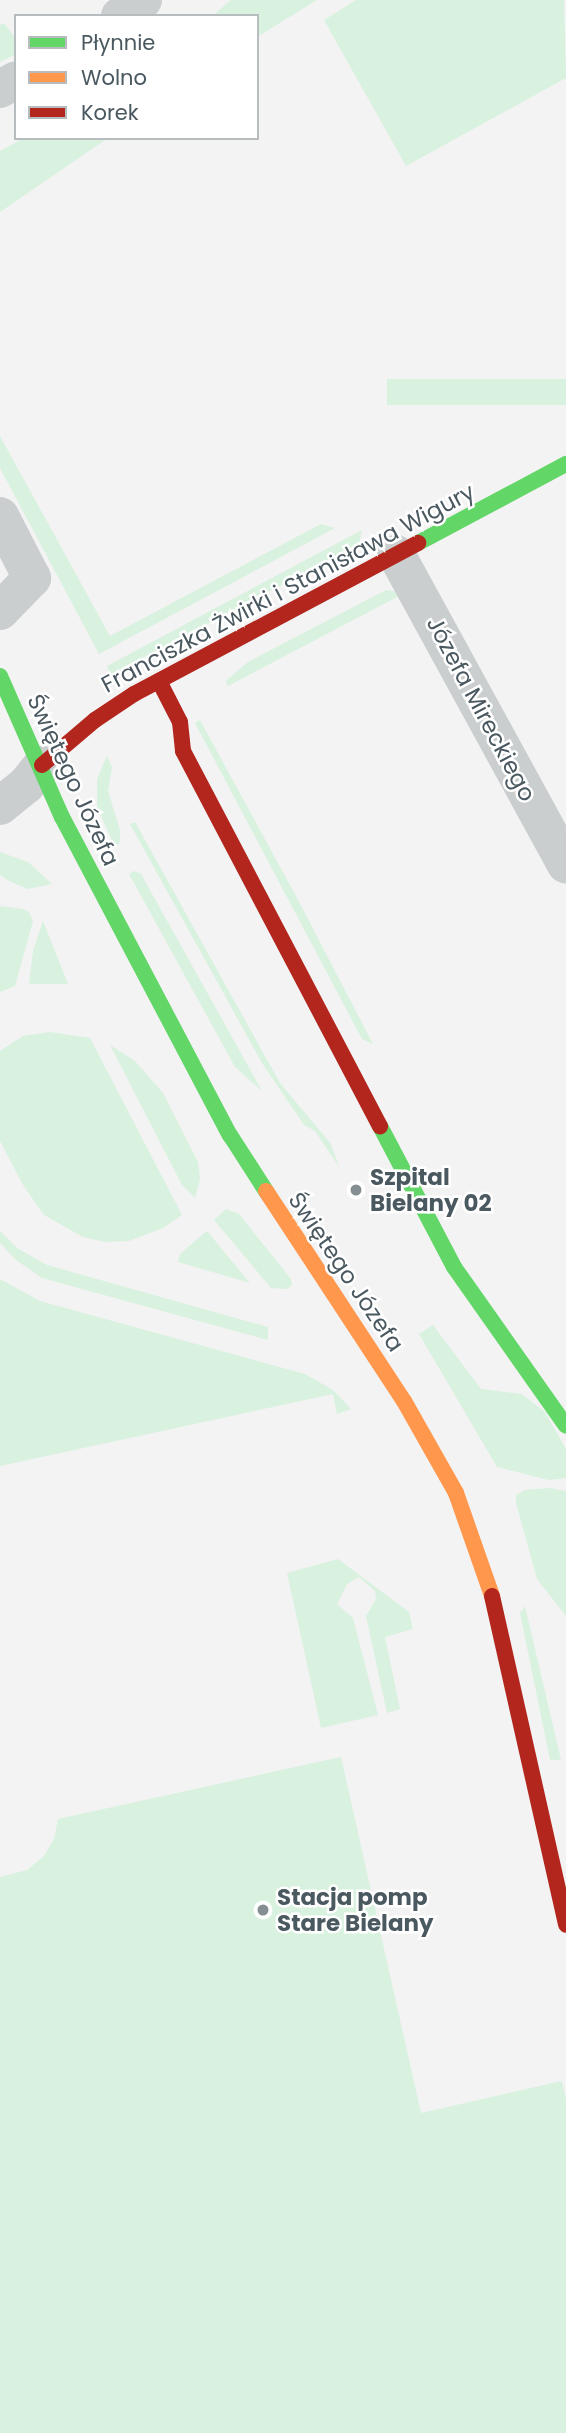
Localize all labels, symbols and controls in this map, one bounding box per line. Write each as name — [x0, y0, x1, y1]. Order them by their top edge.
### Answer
legend — [14, 14, 259, 140]
text: Płynnie — [81, 28, 155, 57]
text: Wolno — [81, 63, 147, 92]
text: Korek — [81, 98, 139, 127]
street label: Franciszka Żwirki i Stanisława Wigury — [97, 478, 479, 698]
street label: Józefa Mireckiego — [421, 612, 541, 806]
street label: Świętego Józefa — [21, 690, 125, 870]
place label: Szpital Bielany 02 — [370, 1163, 492, 1217]
marker: Szpital Bielany 02 — [348, 1182, 364, 1198]
street label: Świętego Józefa — [283, 1187, 409, 1357]
place label: Stacja pomp Stare Bielany — [277, 1883, 434, 1937]
marker: Stacja pomp Stare Bielany — [255, 1902, 271, 1918]

